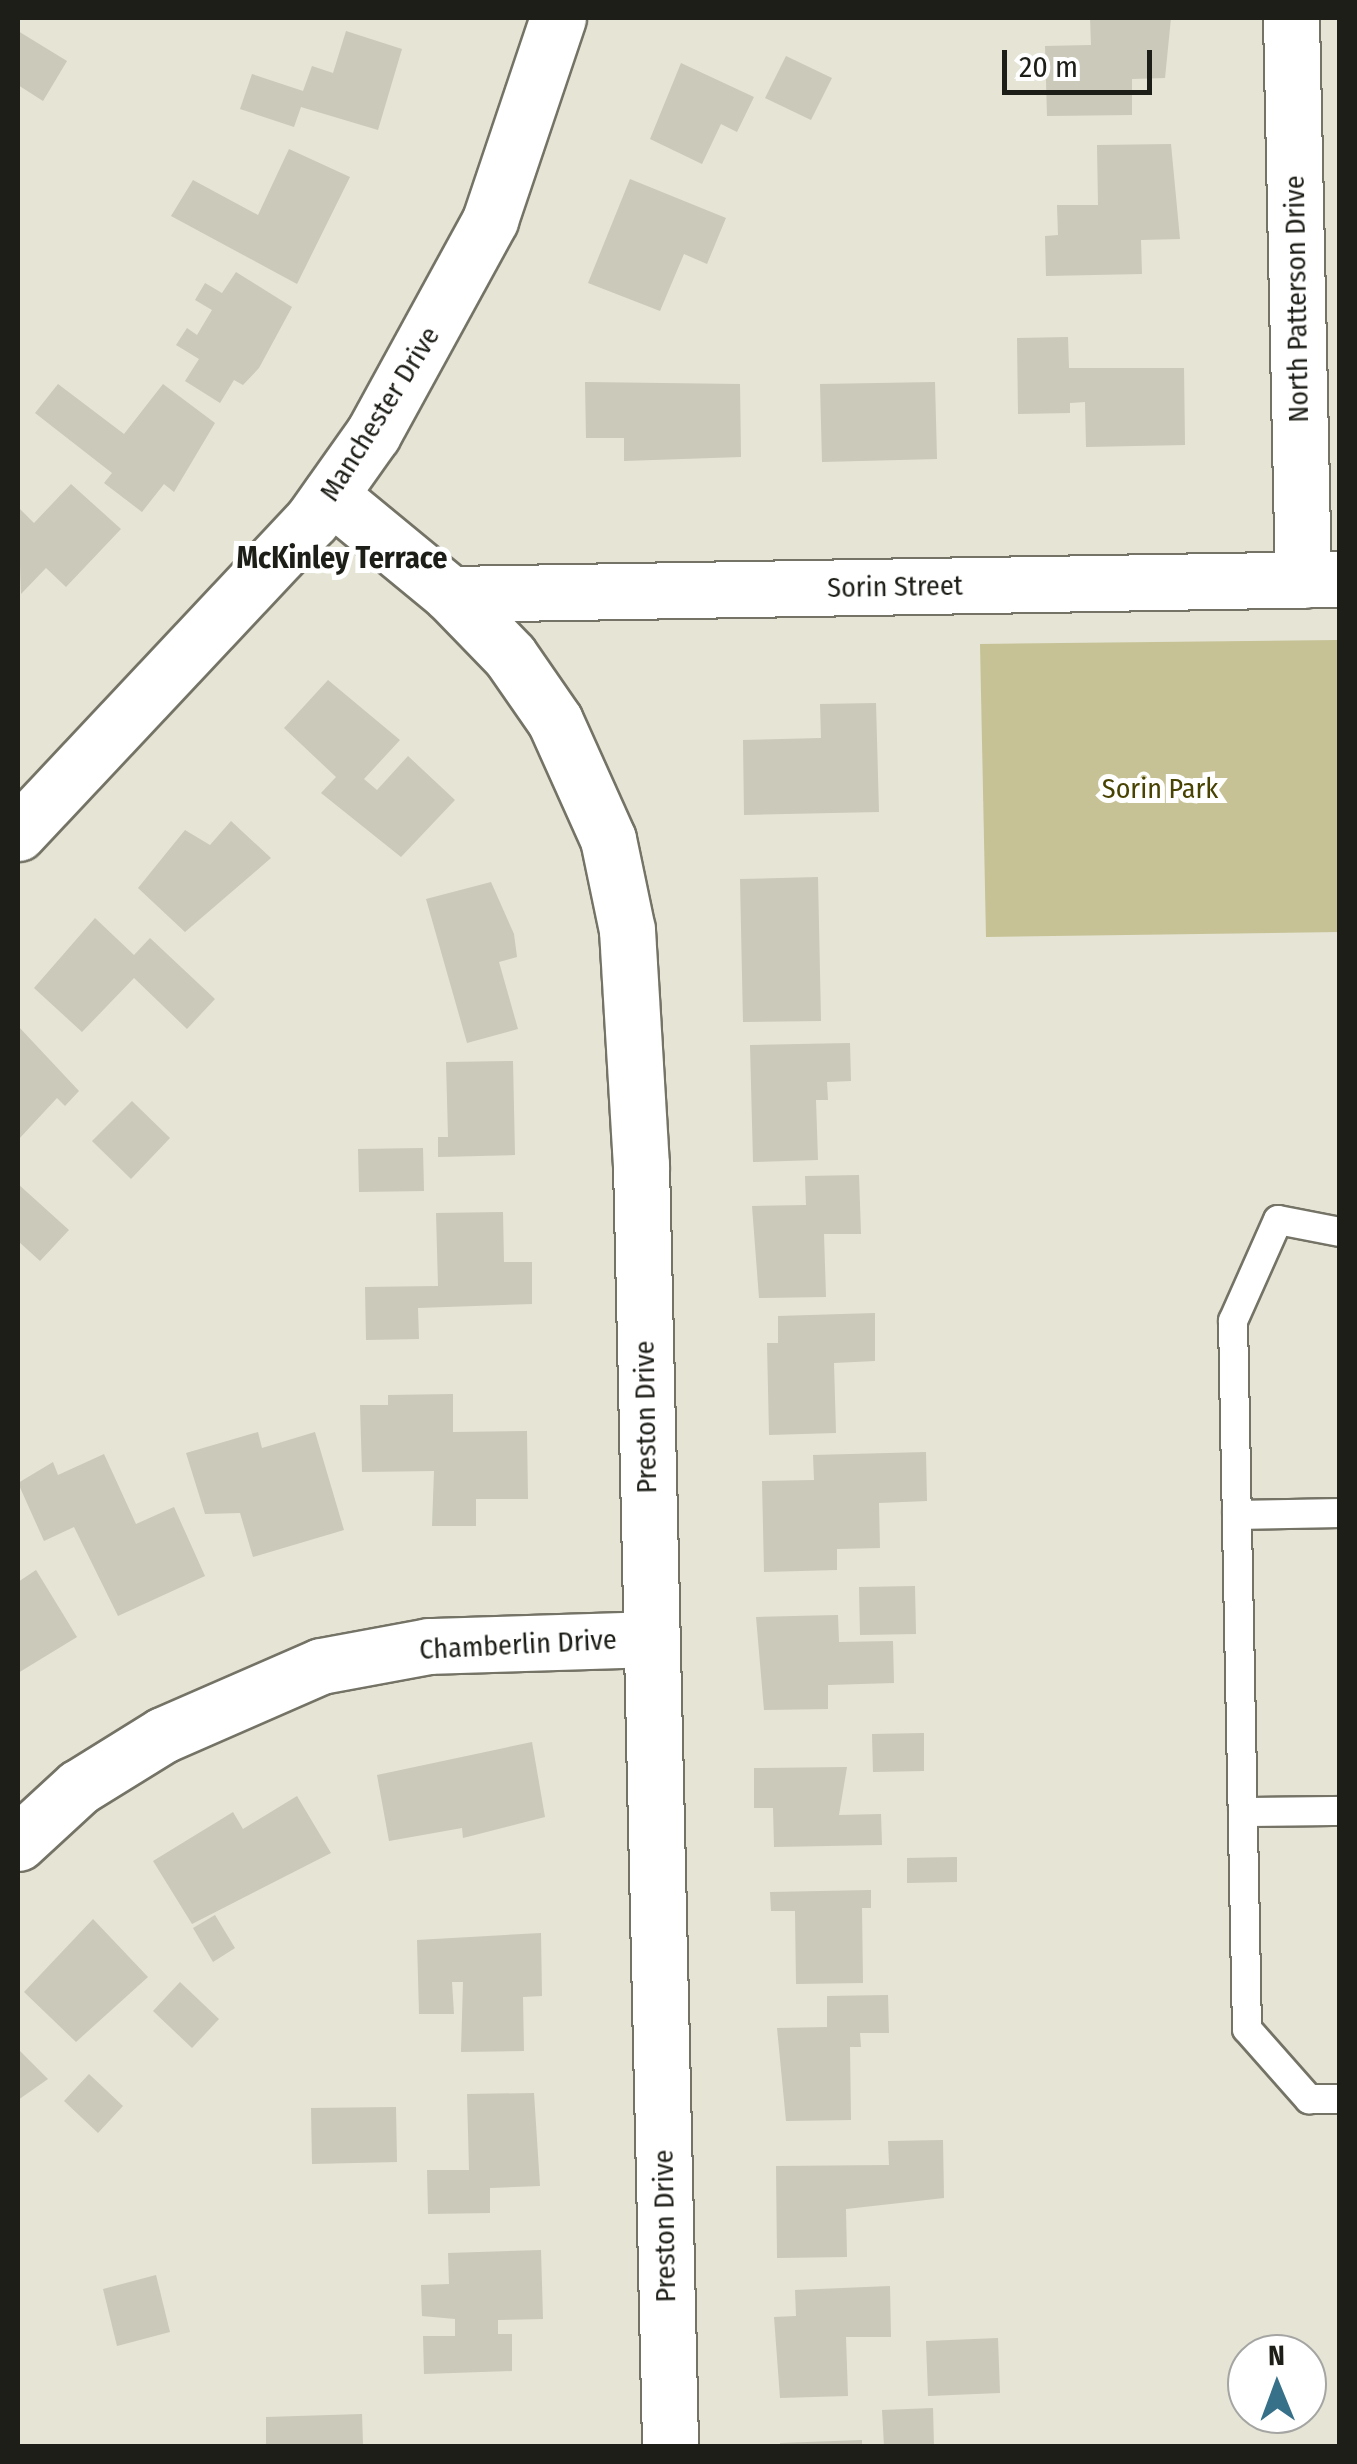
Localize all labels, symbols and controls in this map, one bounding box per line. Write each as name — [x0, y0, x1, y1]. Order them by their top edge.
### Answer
scale bar — [1007, 30, 1157, 92]
text: 20 m — [1019, 49, 1078, 85]
street label: North Patterson Drive — [1278, 175, 1316, 423]
street label: Manchester Drive — [313, 321, 447, 507]
district label: McKinley Terrace — [236, 540, 448, 576]
street label: Sorin Street — [827, 569, 963, 605]
park label: Sorin Park — [1102, 772, 1218, 806]
street label: Preston Drive — [628, 1340, 664, 1494]
street label: Chamberlin Drive — [419, 1623, 617, 1667]
street label: Preston Drive — [647, 2149, 683, 2303]
north arrow — [1227, 2334, 1327, 2434]
text: N — [1268, 2339, 1285, 2372]

